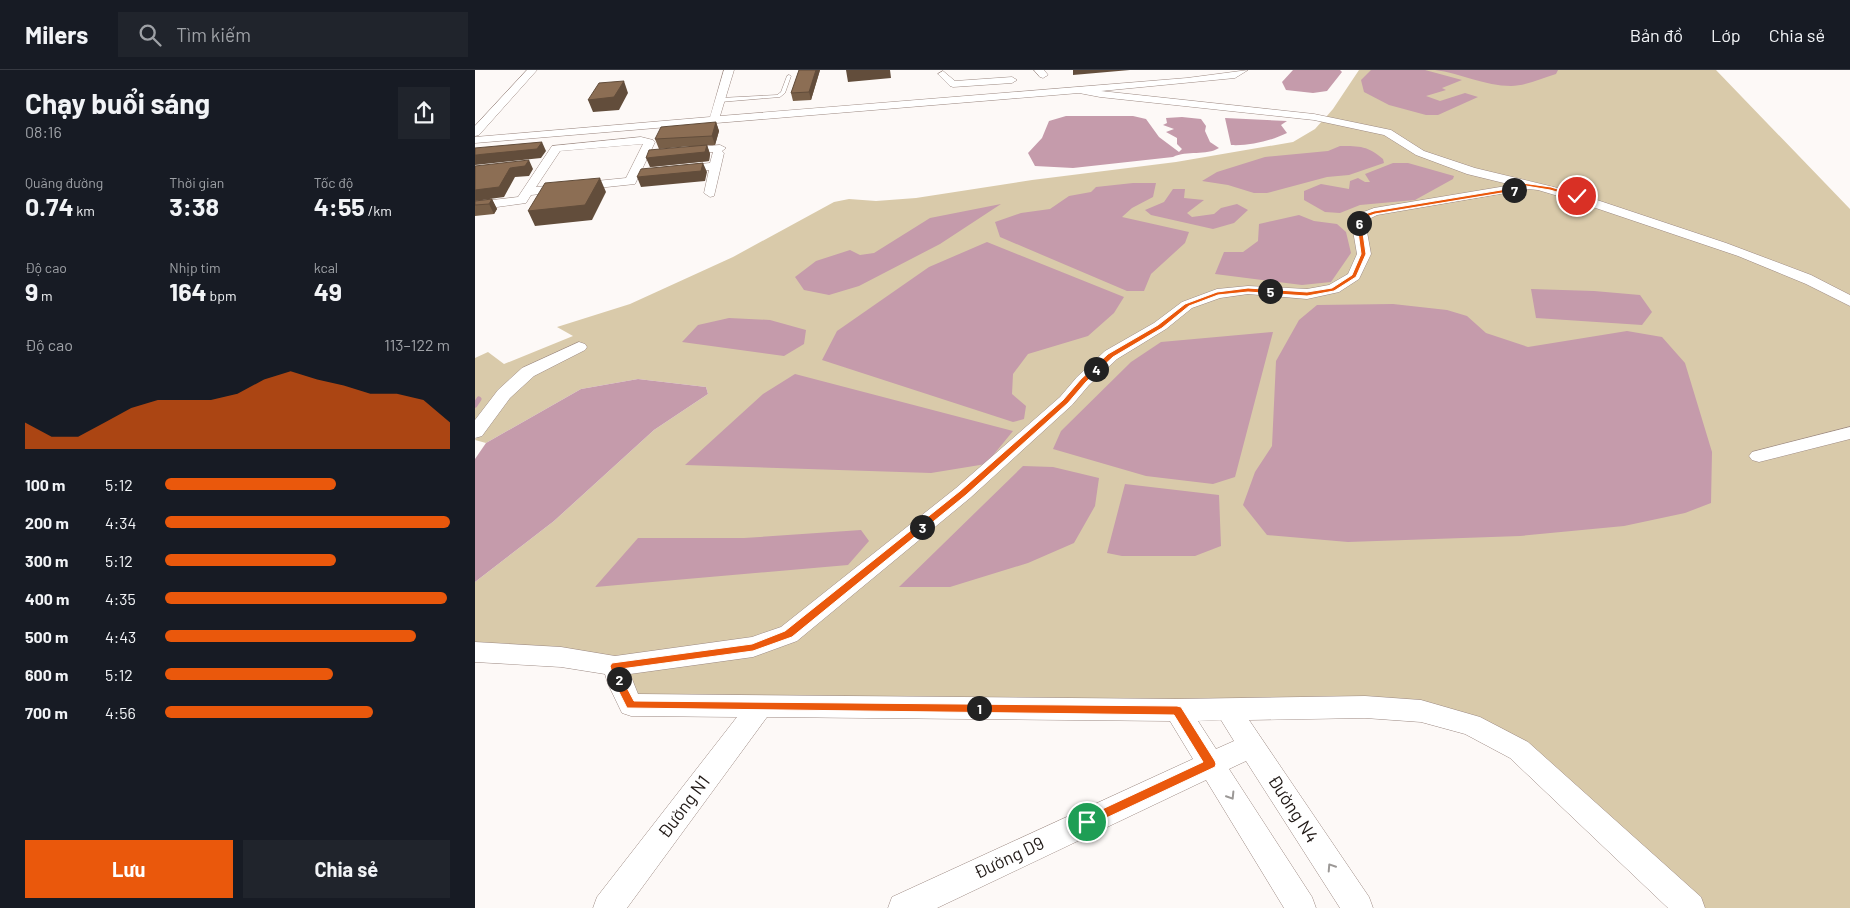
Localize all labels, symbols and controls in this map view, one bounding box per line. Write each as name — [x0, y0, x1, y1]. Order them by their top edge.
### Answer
search box — [118, 12, 468, 57]
text: Milers — [25, 20, 88, 49]
icon: search — [136, 21, 164, 49]
text: Tìm kiếm — [176, 23, 251, 46]
text: Bản đồ — [1630, 24, 1683, 46]
text: Lớp — [1711, 24, 1741, 46]
text: Chia sẻ — [1769, 24, 1825, 46]
text: Chạy buổi sáng — [25, 86, 210, 120]
button: share — [398, 87, 450, 139]
text: 08:16 — [25, 122, 62, 141]
text: Quãng đường — [25, 174, 103, 191]
text: Thời gian — [169, 174, 224, 191]
text: Tốc độ — [314, 174, 353, 191]
pin — [1556, 175, 1598, 217]
pin: 7 — [1501, 178, 1527, 202]
text: 7 — [1511, 182, 1518, 199]
icon: check — [1563, 182, 1591, 210]
text: 0.74 — [25, 191, 74, 221]
text: 3:38 — [169, 191, 219, 221]
text: 4:55 — [314, 191, 365, 221]
text: km — [74, 202, 95, 219]
text: /km — [365, 202, 392, 219]
pin: 6 — [1347, 210, 1371, 236]
text: 6 — [1356, 215, 1363, 232]
text: Độ cao — [25, 259, 67, 276]
text: Nhịp tim — [169, 259, 221, 276]
text: kcal — [314, 259, 338, 276]
text: 9 — [25, 276, 38, 306]
text: 164 — [169, 276, 207, 306]
text: 49 — [314, 276, 342, 306]
pin: 5 — [1257, 278, 1283, 304]
text: 5 — [1267, 283, 1274, 300]
text: m — [38, 287, 53, 304]
text: bpm — [207, 287, 236, 304]
text: Độ cao — [25, 335, 73, 354]
text: 113–122 m — [384, 335, 450, 354]
pin: 4 — [1083, 356, 1109, 382]
text: 4 — [1092, 361, 1101, 378]
text: 100 m — [25, 475, 65, 494]
text: 5:12 — [105, 475, 133, 494]
text: 200 m — [25, 513, 69, 532]
text: 4:34 — [105, 513, 136, 532]
pin: 3 — [909, 514, 935, 540]
text: 3 — [919, 519, 926, 536]
text: 300 m — [25, 551, 68, 570]
text: 5:12 — [105, 551, 133, 570]
text: 400 m — [25, 589, 69, 608]
text: 4:35 — [105, 589, 136, 608]
text: 500 m — [25, 627, 68, 646]
text: 4:43 — [105, 627, 136, 646]
text: 600 m — [25, 665, 68, 684]
text: 5:12 — [105, 665, 133, 684]
pin: 2 — [607, 666, 631, 692]
text: 2 — [616, 671, 623, 688]
pin: 1 — [967, 696, 991, 720]
text: 1 — [977, 700, 982, 717]
text: 700 m — [25, 703, 68, 722]
text: 4:56 — [105, 703, 136, 722]
street label: Đường N4 — [1264, 770, 1324, 846]
street label: Đường N1 — [653, 771, 714, 842]
one-way arrow — [1224, 791, 1234, 800]
pin — [1066, 801, 1108, 843]
icon: arrive — [1073, 808, 1101, 836]
street label: Đường D9 — [970, 831, 1047, 883]
button: Lưu — [25, 840, 233, 898]
button: Chia sẻ — [243, 840, 450, 898]
one-way arrow — [1328, 864, 1338, 873]

